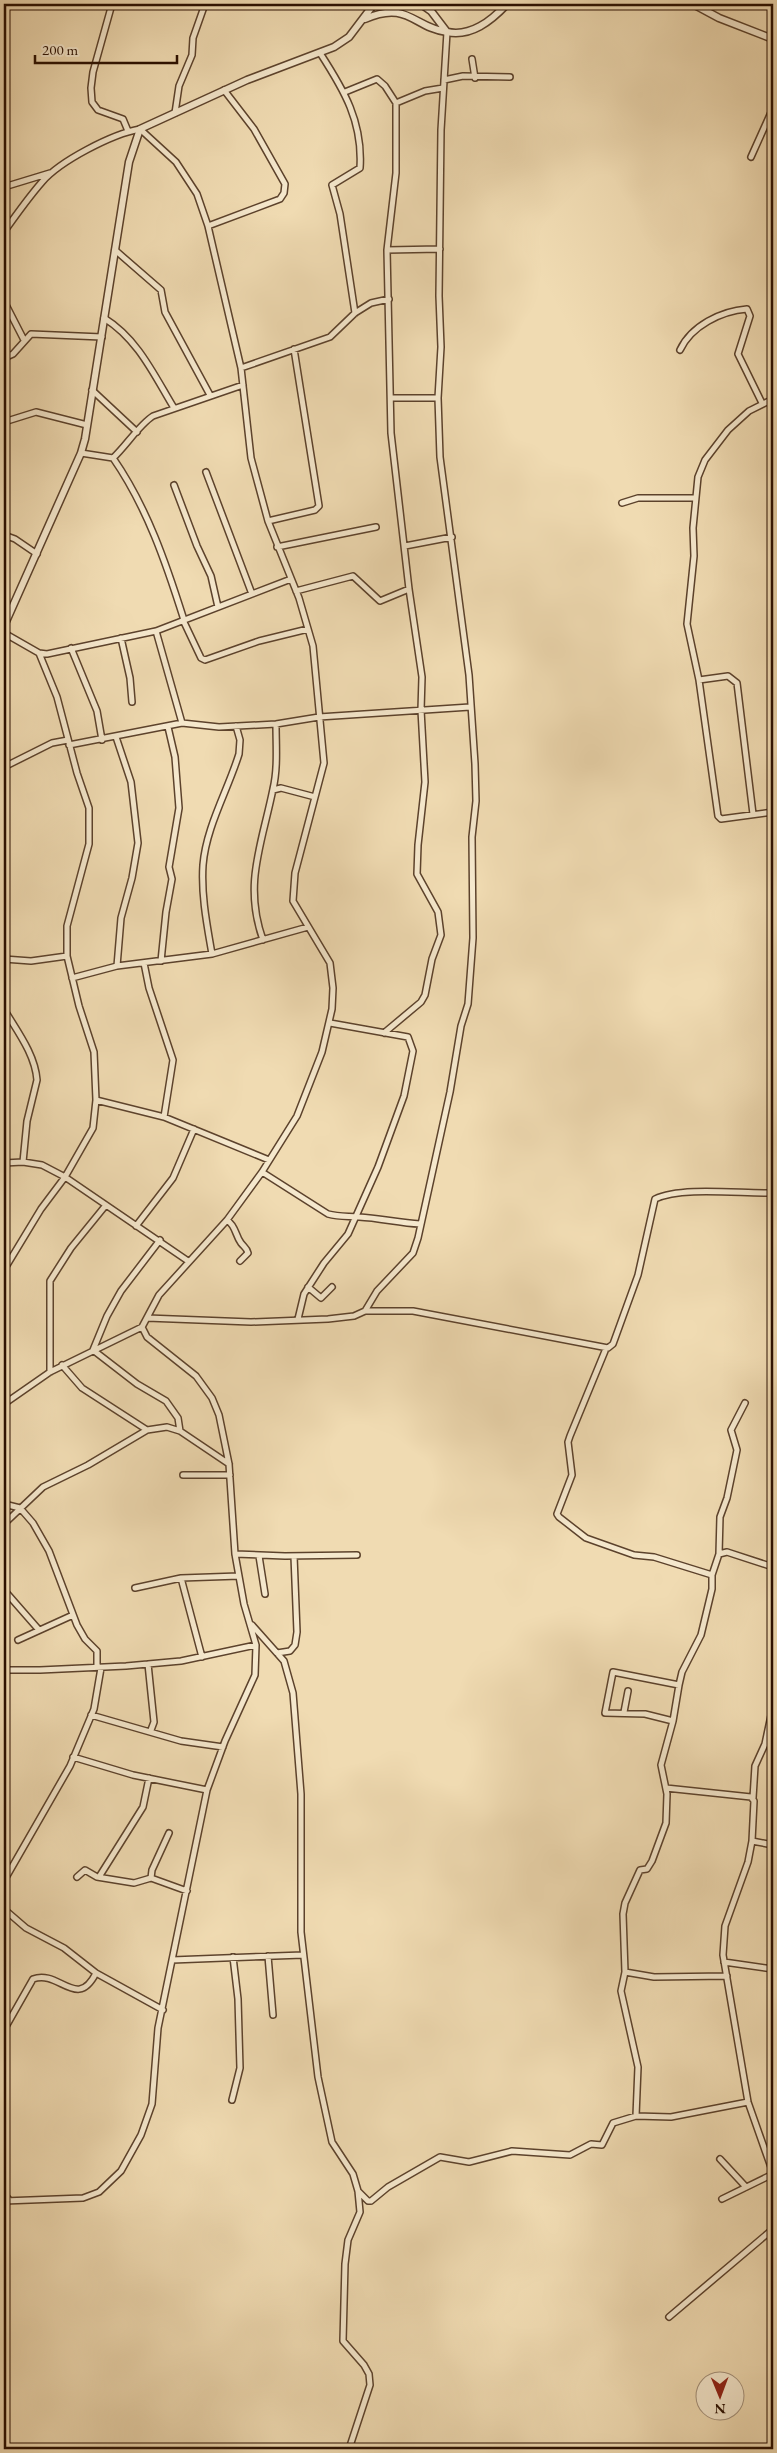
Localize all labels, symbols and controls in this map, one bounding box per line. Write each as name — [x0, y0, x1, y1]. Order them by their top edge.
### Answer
scale bar — [35, 32, 178, 64]
text: 200 m — [42, 40, 79, 59]
north arrow — [694, 2370, 744, 2420]
text: N — [714, 2400, 726, 2418]

